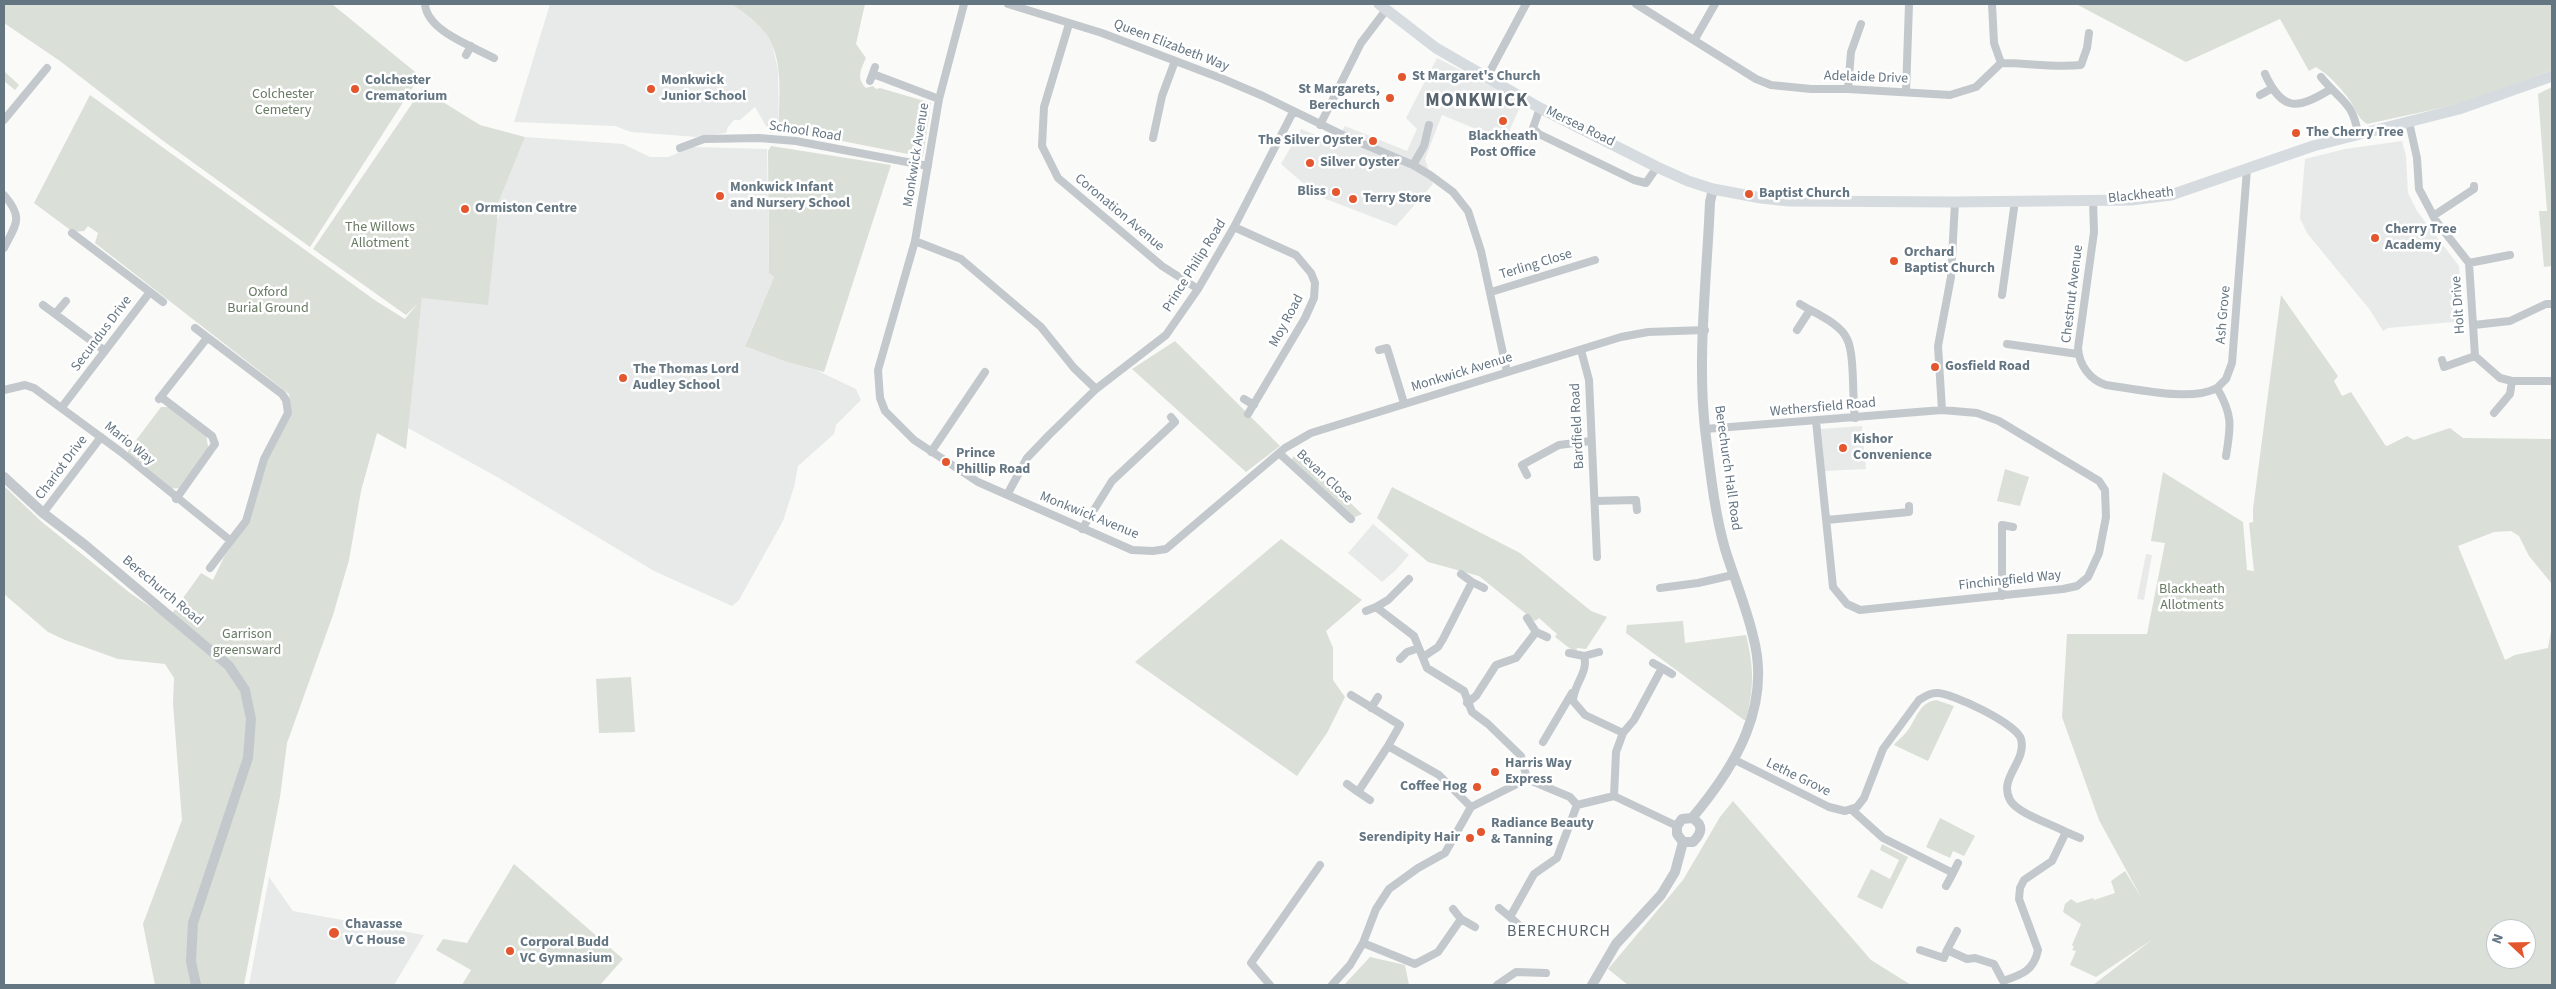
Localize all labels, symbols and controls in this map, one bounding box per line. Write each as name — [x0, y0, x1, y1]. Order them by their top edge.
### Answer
street label: Queen Elizabeth Way — [1111, 16, 1231, 76]
street label: Adelaide Drive — [1824, 68, 1908, 88]
place label: St Margaret's Church — [1412, 69, 1541, 85]
marker: St Margaret's Church — [1396, 71, 1408, 83]
place label: Colchester Crematorium — [365, 73, 447, 105]
place label: Monkwick Junior School — [661, 73, 746, 105]
place label: St Margarets, Berechurch — [1298, 82, 1380, 114]
marker: Colchester Crematorium — [349, 83, 361, 95]
marker: Monkwick Junior School — [645, 83, 657, 95]
park label: Colchester Cemetery — [252, 87, 314, 120]
district label: MONKWICK — [1424, 91, 1530, 113]
marker: St Margarets, Berechurch — [1384, 92, 1396, 104]
street label: Monkwick Avenue — [900, 102, 934, 208]
street label: Mersea Road — [1543, 103, 1617, 151]
marker: Blackheath Post Office — [1497, 115, 1509, 127]
street label: School Road — [768, 118, 842, 146]
place label: The Cherry Tree — [2306, 125, 2404, 141]
marker: The Cherry Tree — [2290, 127, 2302, 139]
place label: Blackheath Post Office — [1468, 129, 1538, 162]
place label: The Silver Oyster — [1258, 133, 1363, 149]
marker: The Silver Oyster — [1367, 135, 1379, 147]
place label: Silver Oyster — [1320, 155, 1399, 171]
marker: Silver Oyster — [1304, 157, 1316, 169]
street label: Coronation Avenue — [1071, 171, 1167, 255]
place label: Monkwick Infant and Nursery School — [730, 180, 850, 212]
place label: Bliss — [1297, 184, 1326, 200]
street label: Blackheath — [2107, 184, 2175, 208]
marker: Bliss — [1330, 186, 1342, 198]
place label: Baptist Church — [1759, 186, 1850, 202]
marker: Baptist Church — [1743, 188, 1755, 200]
marker: Monkwick Infant and Nursery School — [714, 190, 726, 202]
place label: Terry Store — [1363, 191, 1431, 207]
marker: Terry Store — [1347, 193, 1359, 205]
place label: Ormiston Centre — [475, 201, 577, 217]
marker: Ormiston Centre — [459, 203, 471, 215]
street label: Prince Philip Road — [1160, 216, 1230, 316]
park label: The Willows Allotment — [345, 220, 415, 252]
place label: Cherry Tree Academy — [2385, 222, 2457, 254]
marker: Cherry Tree Academy — [2369, 232, 2381, 244]
street label: Chestnut Avenue — [2059, 244, 2087, 344]
place label: Orchard Baptist Church — [1904, 245, 1995, 278]
street label: Terling Close — [1498, 246, 1574, 284]
marker: Orchard Baptist Church — [1888, 255, 1900, 267]
street label: Holt Drive — [2449, 275, 2469, 335]
park label: Oxford Burial Ground — [227, 285, 309, 318]
street label: Ash Grove — [2213, 285, 2235, 345]
street label: Moy Road — [1266, 292, 1308, 350]
street label: Secundus Drive — [68, 293, 136, 375]
street label: Monkwick Avenue — [1409, 350, 1515, 396]
place label: Gosfield Road — [1945, 359, 2030, 375]
marker: Gosfield Road — [1929, 361, 1941, 373]
place label: The Thomas Lord Audley School — [633, 362, 739, 394]
marker: The Thomas Lord Audley School — [617, 372, 629, 384]
street label: Bardfield Road — [1567, 382, 1589, 470]
street label: Wethersfield Road — [1769, 395, 1877, 421]
street label: Berechurch Hall Road — [1710, 404, 1744, 532]
street label: Mario Way — [100, 419, 158, 469]
place label: Kishor Convenience — [1853, 432, 1932, 464]
street label: Chariot Drive — [32, 433, 92, 503]
marker: Kishor Convenience — [1837, 442, 1849, 454]
place label: Prince Phillip Road — [956, 446, 1030, 478]
street label: Bevan Close — [1292, 447, 1356, 507]
marker: Prince Phillip Road — [940, 456, 952, 468]
street label: Monkwick Avenue — [1037, 489, 1141, 543]
street label: Berechurch Road — [118, 552, 206, 630]
street label: Finchingfield Way — [1958, 567, 2062, 595]
park label: Blackheath Allotments — [2159, 582, 2225, 614]
park label: Garrison greensward — [213, 627, 281, 660]
street label: Lethe Grove — [1763, 755, 1833, 801]
place label: Harris Way Express — [1505, 756, 1572, 789]
marker: Harris Way Express — [1489, 766, 1501, 778]
place label: Coffee Hog — [1400, 779, 1467, 795]
marker: Coffee Hog — [1471, 781, 1483, 793]
place label: Radiance Beauty & Tanning — [1491, 816, 1594, 849]
marker: Radiance Beauty & Tanning — [1475, 826, 1487, 838]
place label: Serendipity Hair — [1359, 830, 1460, 846]
marker: Serendipity Hair — [1464, 832, 1476, 844]
place label: Chavasse V C House — [345, 917, 405, 950]
north arrow — [2486, 919, 2536, 969]
district label: BERECHURCH — [1506, 922, 1612, 942]
marker: Chavasse V C House — [327, 926, 341, 940]
text: N — [2487, 931, 2509, 947]
place label: Corporal Budd VC Gymnasium — [520, 935, 612, 968]
marker: Corporal Budd VC Gymnasium — [504, 945, 516, 957]

